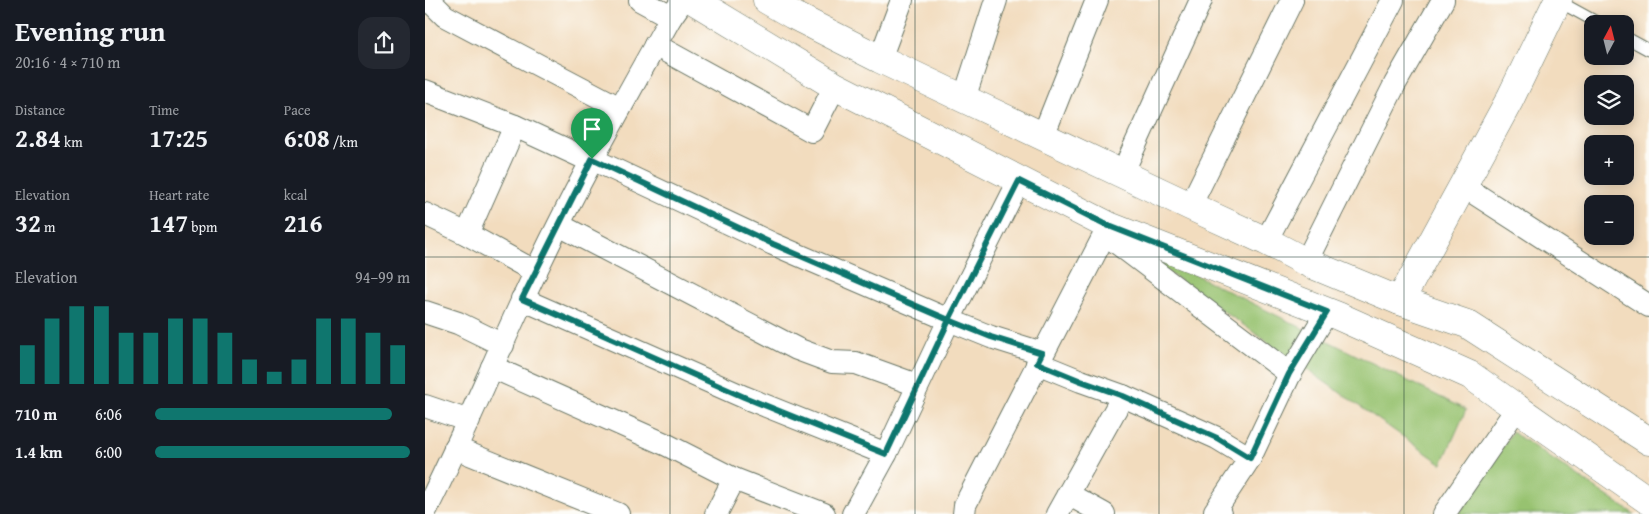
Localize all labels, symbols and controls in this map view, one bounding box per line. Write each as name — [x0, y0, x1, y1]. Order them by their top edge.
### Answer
text: Evening run — [15, 10, 166, 51]
north arrow — [1584, 15, 1634, 65]
map controls — [1584, 15, 1634, 245]
button: share — [358, 17, 410, 69]
text: 20:16 · 4 × 710 m — [15, 50, 120, 74]
button: layers — [1584, 75, 1634, 125]
text: Distance — [15, 100, 65, 120]
text: Time — [149, 100, 179, 120]
text: Pace — [284, 100, 311, 120]
pin — [571, 108, 613, 159]
icon: arrive — [578, 115, 606, 143]
text: 2.84 — [15, 120, 61, 156]
text: 17:25 — [149, 120, 208, 156]
text: 6:08 — [284, 120, 330, 156]
text: km — [61, 132, 83, 152]
text: /km — [330, 132, 358, 152]
button: + — [1584, 135, 1634, 185]
text: Elevation — [15, 185, 70, 205]
text: Heart rate — [149, 185, 209, 205]
text: kcal — [284, 185, 308, 205]
button: − — [1584, 195, 1634, 245]
text: 32 — [15, 205, 41, 241]
text: 147 — [149, 205, 188, 241]
text: 216 — [284, 205, 323, 241]
text: m — [41, 217, 55, 237]
text: bpm — [188, 217, 218, 237]
text: Elevation — [15, 265, 78, 289]
text: 94–99 m — [355, 265, 410, 289]
text: 710 m — [15, 402, 57, 426]
text: 6:06 — [95, 402, 122, 426]
text: 1.4 km — [15, 440, 62, 464]
text: 6:00 — [95, 440, 122, 464]

